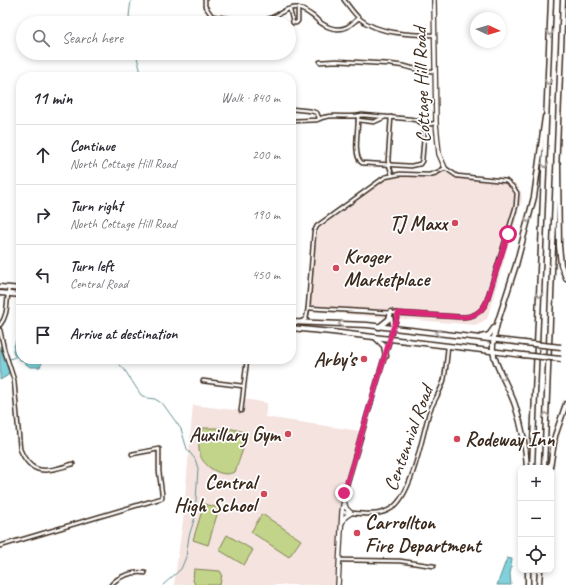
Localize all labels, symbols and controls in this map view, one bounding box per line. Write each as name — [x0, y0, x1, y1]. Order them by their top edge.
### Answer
north arrow — [470, 12, 506, 48]
search box — [16, 16, 296, 60]
street label: Cottage Hill Road — [407, 23, 436, 143]
icon: search — [30, 27, 52, 49]
text: Search here — [62, 29, 123, 48]
one-way arrow — [546, 30, 554, 36]
one-way arrow — [544, 79, 552, 85]
text: 11 min — [32, 88, 72, 109]
text: Walk · 840 m — [221, 90, 280, 106]
text: Continue — [70, 137, 115, 156]
icon: ahead — [32, 144, 54, 166]
text: 200 m — [252, 147, 280, 163]
text: North Cottage Hill Road — [70, 156, 176, 172]
one-way arrow — [541, 162, 549, 168]
text: Turn right — [70, 197, 123, 216]
icon: right — [32, 204, 54, 226]
text: 190 m — [252, 207, 280, 223]
place label: TJ Maxx — [389, 211, 449, 236]
text: North Cottage Hill Road — [70, 216, 176, 232]
one-way arrow — [525, 217, 533, 223]
marker: TJ Maxx — [450, 218, 460, 228]
route start — [499, 225, 517, 243]
place label: Kroger Marketplace — [344, 244, 432, 292]
text: Turn left — [70, 257, 113, 276]
marker: Kroger Marketplace — [331, 263, 341, 273]
icon: left — [32, 264, 54, 286]
text: 450 m — [252, 267, 280, 283]
text: Central Road — [70, 276, 128, 292]
one-way arrow — [535, 292, 544, 298]
one-way arrow — [338, 320, 344, 328]
icon: arrive — [32, 324, 54, 346]
text: Arrive at destination — [70, 325, 177, 344]
one-way arrow — [435, 329, 441, 338]
place label: Arby's — [314, 347, 358, 372]
marker: Arby's — [359, 354, 369, 364]
one-way arrow — [498, 373, 506, 380]
street label: Centennial Road — [378, 379, 440, 494]
one-way arrow — [541, 412, 550, 418]
place label: Auxillary Gym — [189, 422, 282, 448]
place label: Rodeway Inn — [465, 427, 555, 452]
marker: Auxillary Gym — [283, 429, 293, 439]
marker: Rodeway Inn — [452, 434, 462, 444]
map controls — [518, 465, 554, 573]
button: + — [518, 465, 554, 501]
place label: Central High School — [174, 470, 260, 518]
route end — [335, 484, 353, 502]
marker: Central High School — [259, 489, 269, 499]
button: − — [518, 501, 554, 537]
place label: Carrollton Fire Department — [365, 510, 483, 558]
marker: Carrollton Fire Department — [352, 528, 362, 538]
button: locate — [518, 537, 554, 573]

